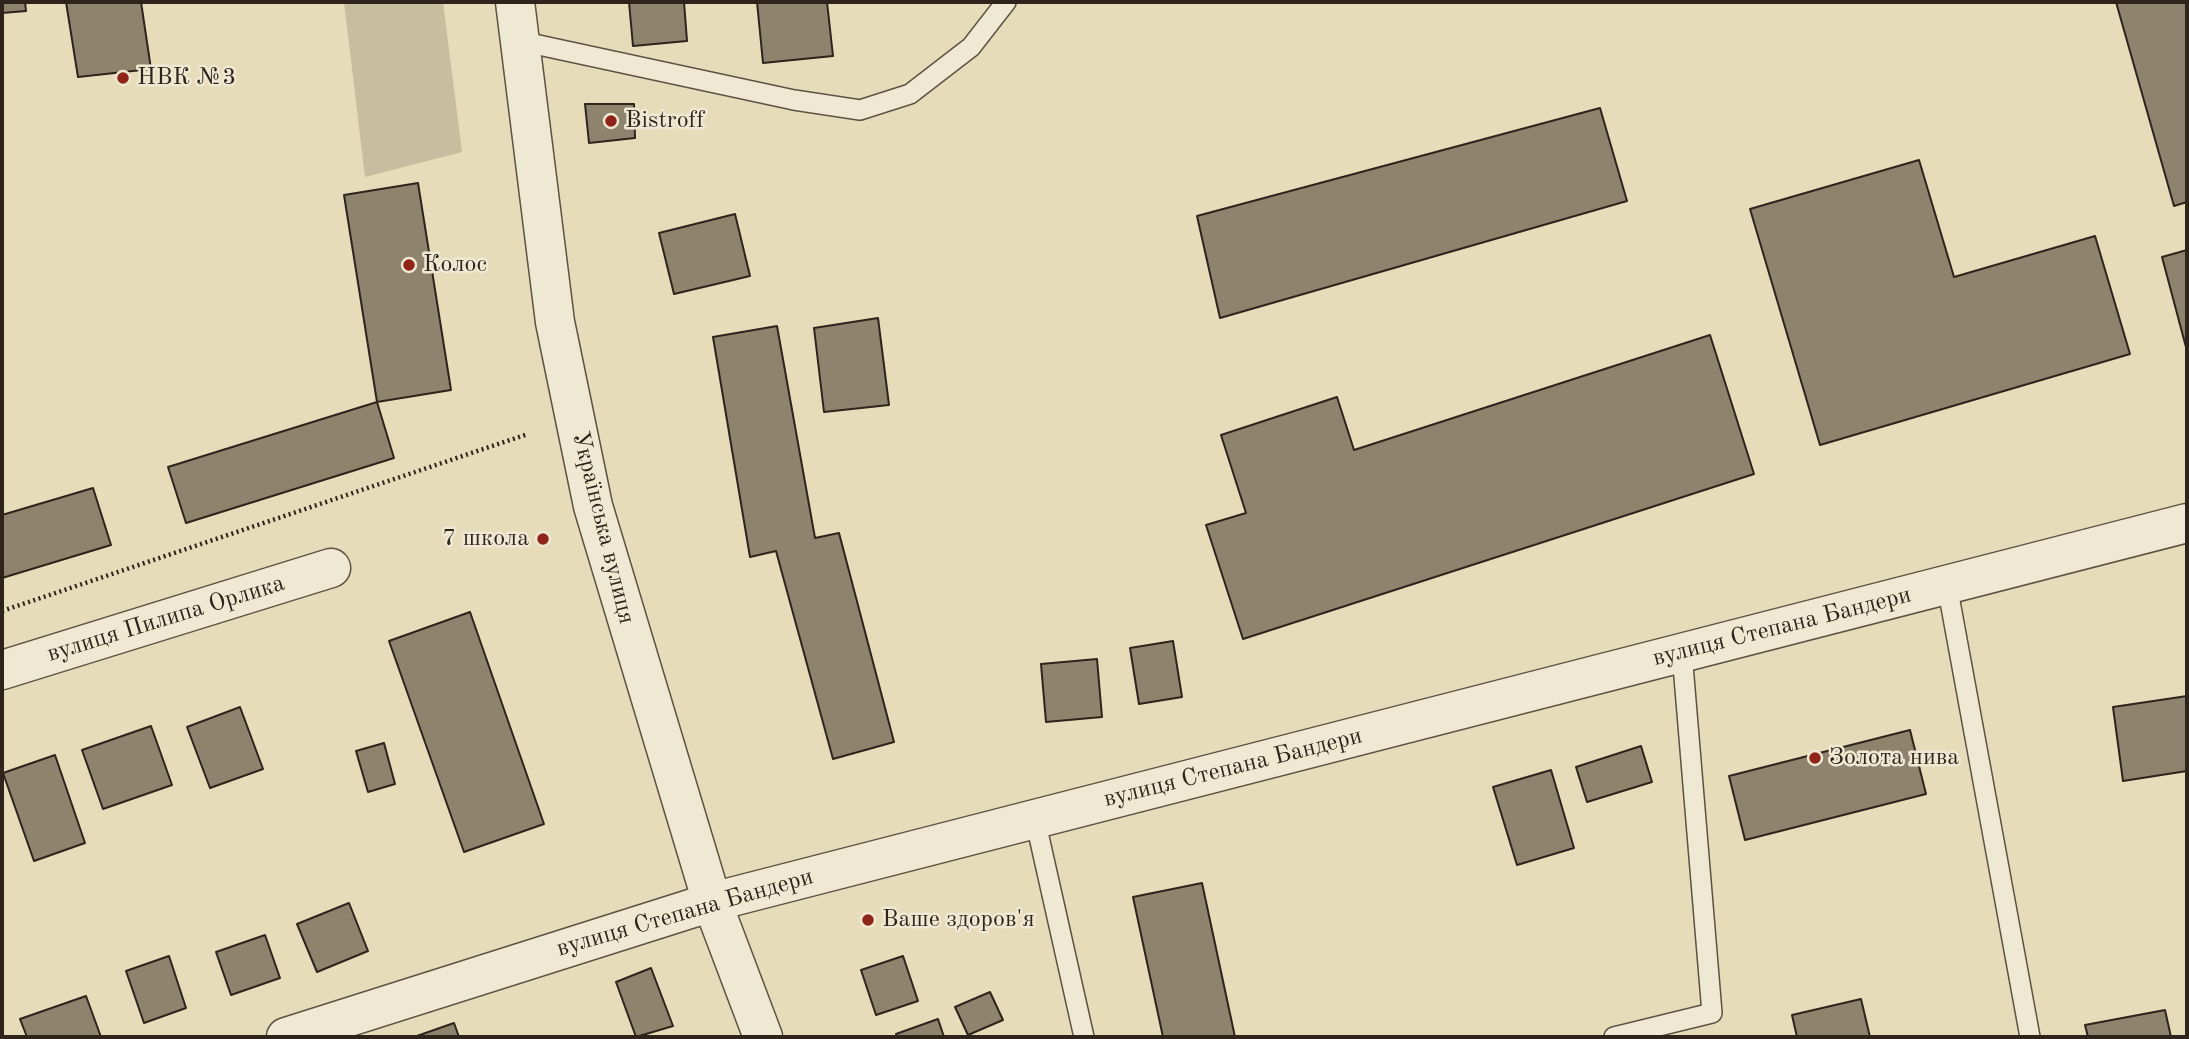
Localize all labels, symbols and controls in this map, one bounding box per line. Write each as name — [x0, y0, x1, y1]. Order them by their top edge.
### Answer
place label: НВК №3 — [137, 64, 236, 92]
marker: НВК №3 — [115, 70, 131, 86]
place label: Bistroff — [625, 107, 704, 135]
marker: Bistroff — [603, 113, 619, 129]
place label: Колос — [423, 251, 487, 279]
marker: Колос — [401, 257, 417, 273]
street label: Українська вулиця — [565, 429, 641, 627]
place label: 7 школа — [442, 525, 529, 553]
marker: 7 школа — [535, 531, 551, 547]
street label: вулиця Пилипа Орлика — [44, 569, 288, 669]
street label: вулиця Степана Бандери — [1650, 581, 1914, 673]
street label: вулиця Степана Бандери — [1101, 722, 1365, 814]
place label: Золота нива — [1829, 744, 1959, 772]
marker: Золота нива — [1807, 750, 1823, 766]
street label: вулиця Степана Бандери — [553, 863, 817, 963]
place label: Ваше здоров'я — [882, 906, 1035, 934]
marker: Ваше здоров'я — [860, 912, 876, 928]

